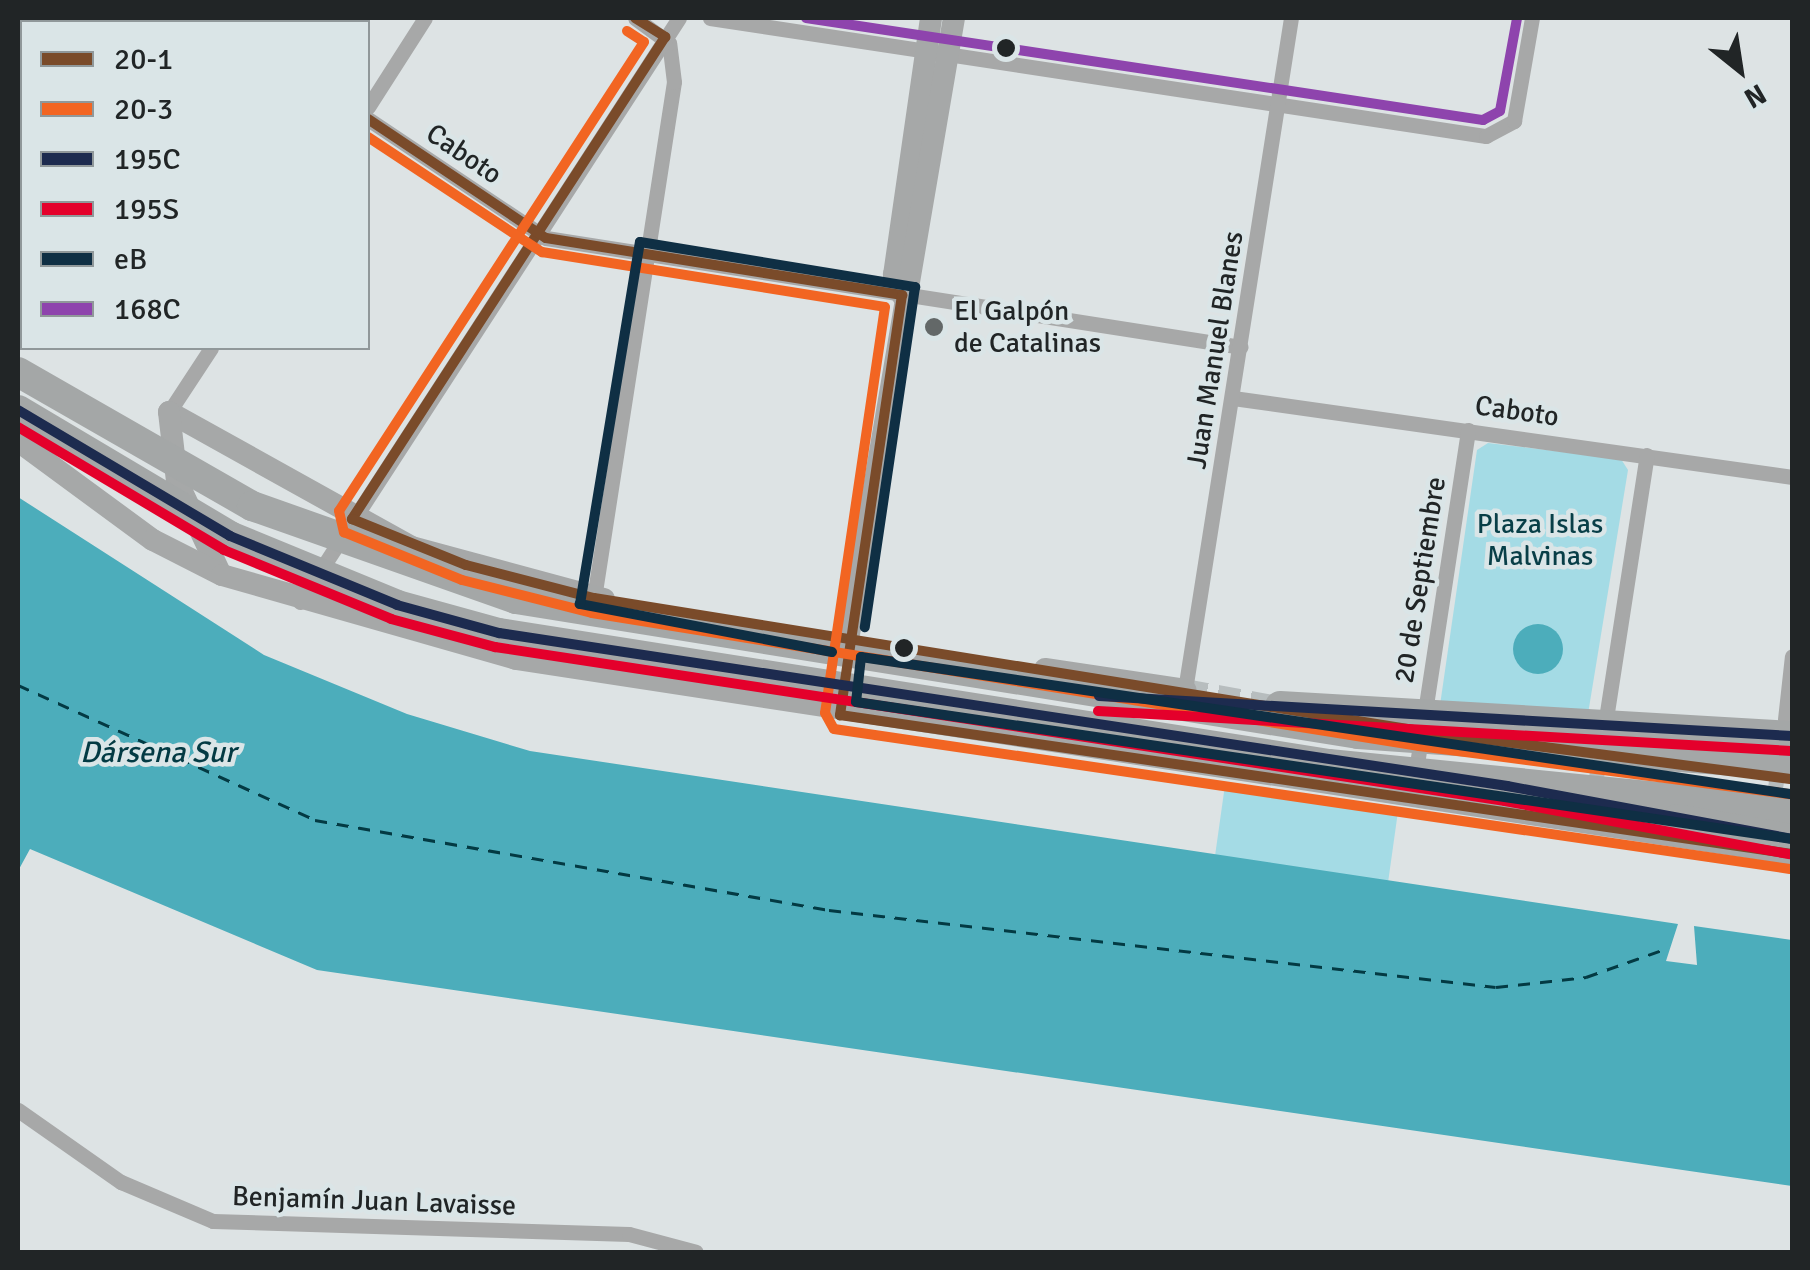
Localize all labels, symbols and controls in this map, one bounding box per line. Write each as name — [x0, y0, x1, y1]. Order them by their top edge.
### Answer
legend — [20, 20, 370, 350]
north arrow — [1690, 20, 1790, 120]
unlabelled marker — [996, 38, 1016, 58]
text: 20-1 — [114, 41, 173, 78]
text: N — [1738, 76, 1772, 116]
text: 20-3 — [114, 91, 173, 128]
street label: Caboto — [420, 117, 508, 191]
text: 195C — [114, 141, 181, 178]
text: 195S — [114, 191, 179, 228]
street label: Juan Manuel Blanes — [1180, 229, 1250, 471]
text: eB — [114, 241, 147, 278]
text: 168C — [114, 291, 181, 328]
place label: El Galpón de Catalinas — [954, 294, 1101, 360]
marker: El Galpón de Catalinas — [923, 316, 945, 338]
street label: Caboto — [1473, 389, 1561, 433]
street label: 20 de Septiembre — [1387, 474, 1453, 686]
park label: Plaza Islas Malvinas — [1477, 507, 1603, 573]
unlabelled marker — [894, 638, 914, 658]
water label: Dársena Sur — [80, 735, 236, 771]
street label: Benjamín Juan Lavaisse — [231, 1179, 517, 1223]

